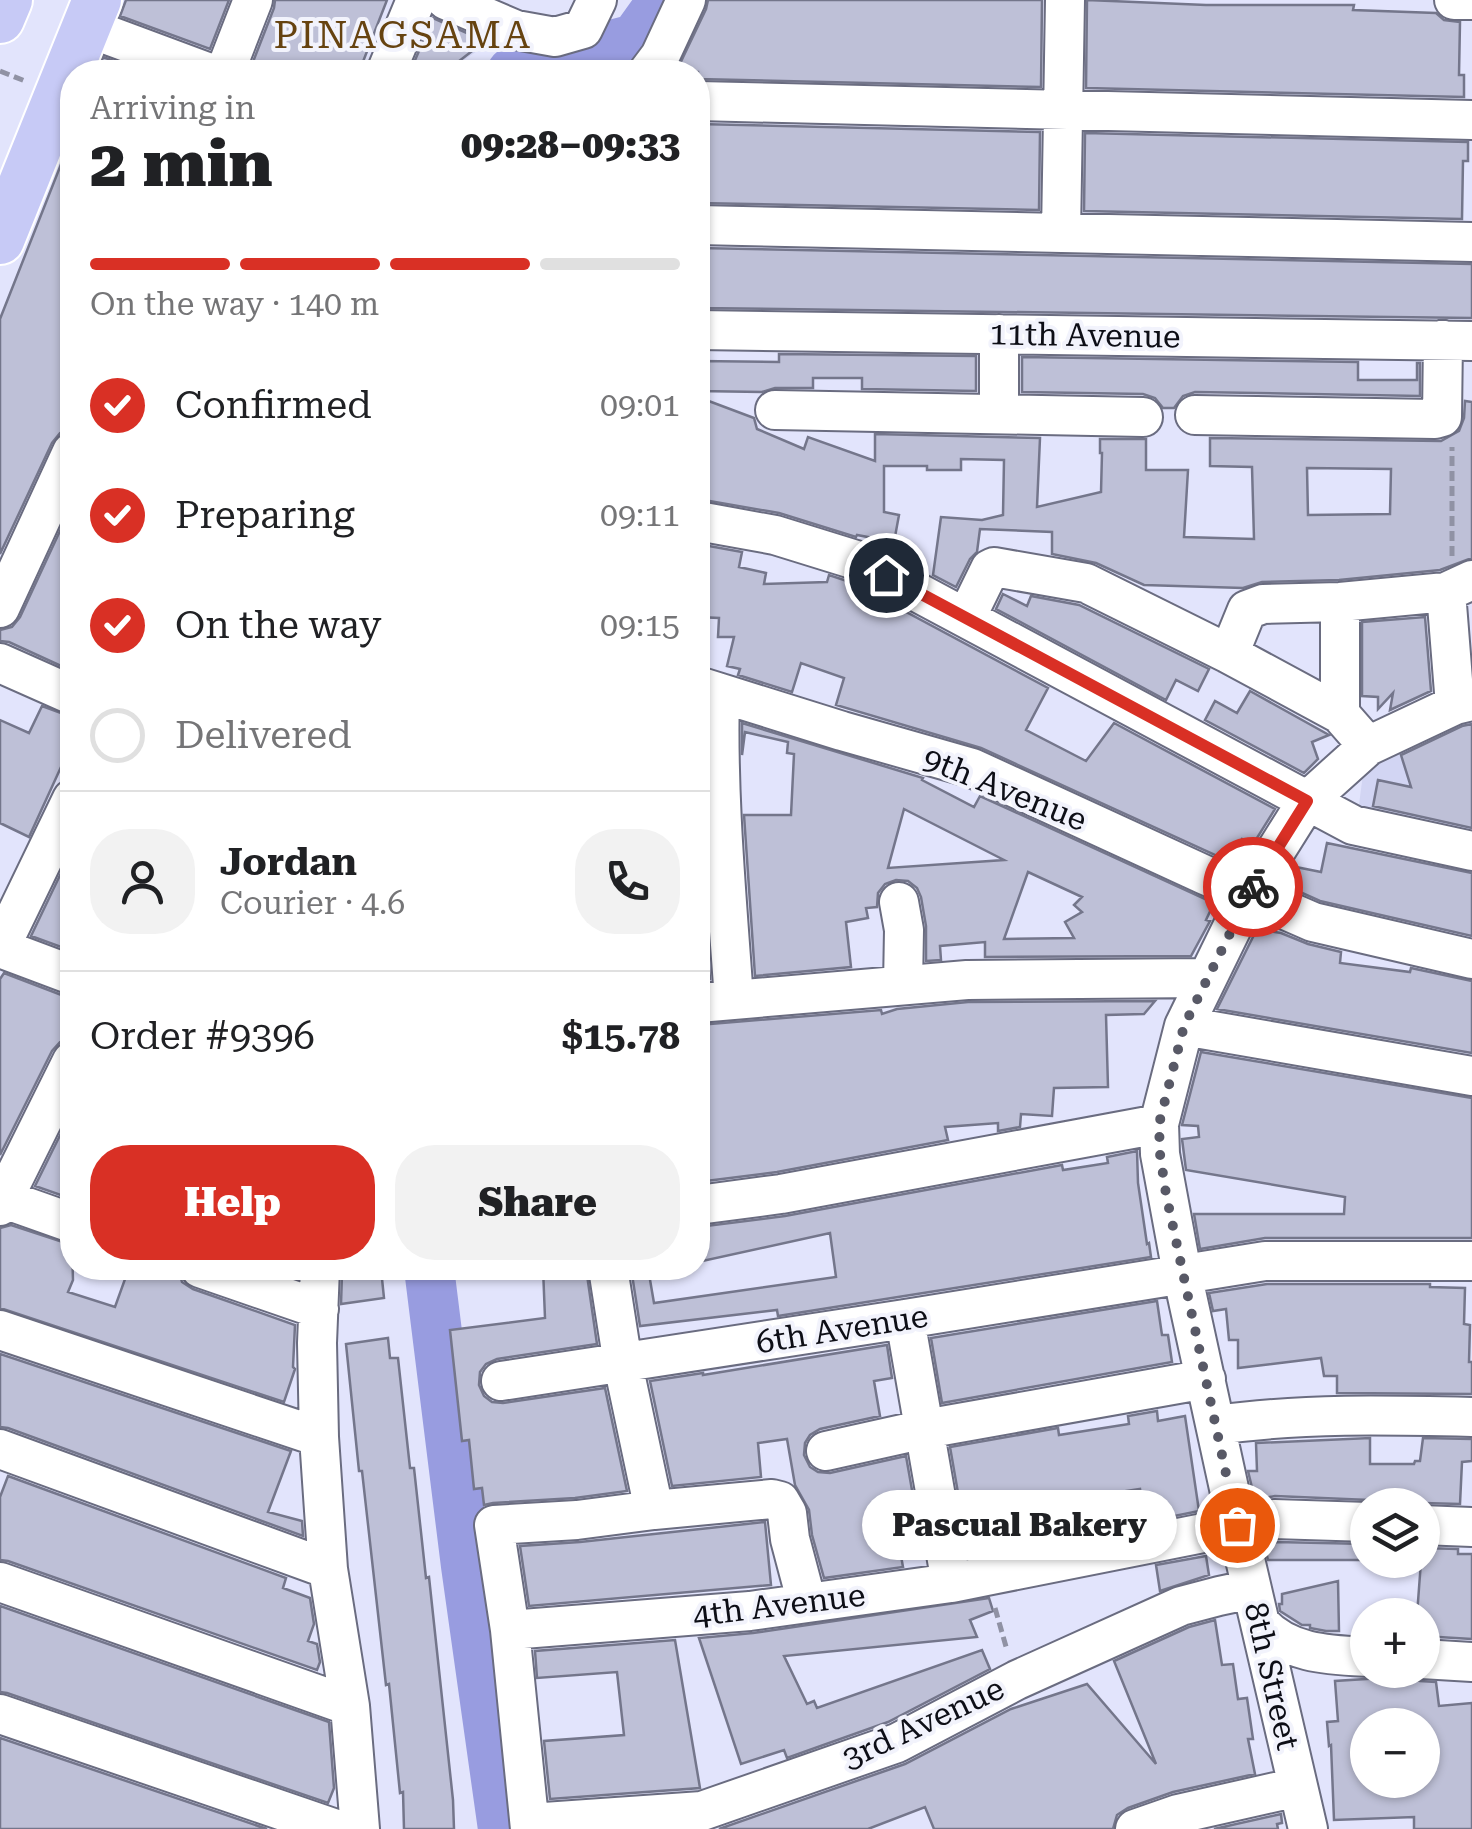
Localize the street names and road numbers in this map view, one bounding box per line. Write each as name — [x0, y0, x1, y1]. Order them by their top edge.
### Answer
street label: 11th Avenue — [989, 314, 1181, 356]
street label: 9th Avenue — [918, 739, 1092, 839]
street label: 6th Avenue — [753, 1297, 931, 1361]
street label: 4th Avenue — [691, 1576, 867, 1634]
street label: 8th Street — [1237, 1598, 1307, 1754]
street label: 3rd Avenue — [836, 1669, 1010, 1777]

